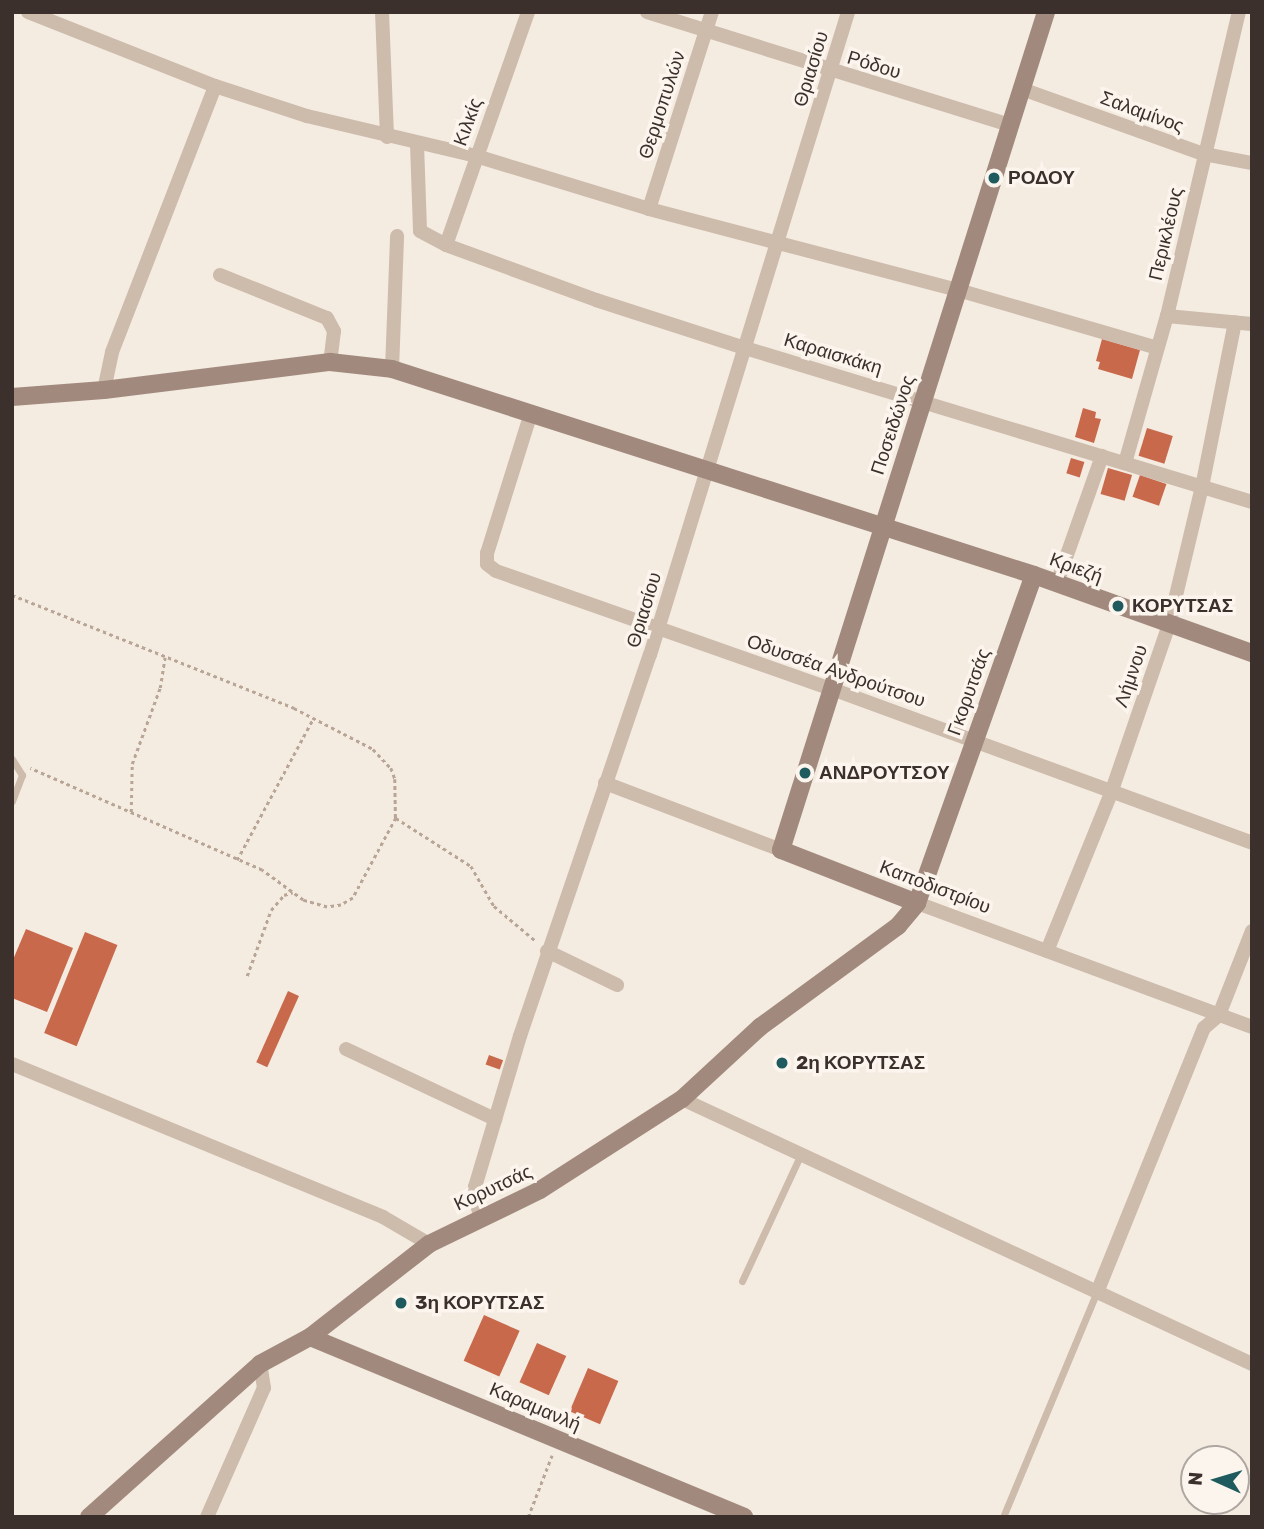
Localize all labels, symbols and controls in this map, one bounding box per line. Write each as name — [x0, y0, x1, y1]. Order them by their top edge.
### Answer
street label: Θριασίου — [789, 29, 833, 109]
street label: Ρόδου — [844, 46, 904, 84]
street label: Θερμοπυλών — [634, 48, 690, 162]
street label: Σαλαμίνος — [1097, 86, 1187, 138]
street label: Κιλκίς — [449, 95, 487, 149]
place label: ΡΟΔΟΥ — [1008, 167, 1075, 189]
marker: ΡΟΔΟΥ — [986, 170, 1002, 186]
street label: Περικλέους — [1144, 185, 1188, 283]
street label: Καραισκάκη — [781, 328, 885, 380]
street label: Ποσειδώνος — [866, 372, 920, 478]
street label: Κριεζή — [1046, 548, 1106, 588]
street label: Θριασίου — [622, 570, 666, 650]
place label: ΚΟΡΥΤΣΑΣ — [1132, 595, 1233, 617]
marker: ΚΟΡΥΤΣΑΣ — [1110, 598, 1126, 614]
street label: Οδυσσέα Ανδρούτσου — [744, 630, 928, 712]
street label: Λήμνου — [1110, 642, 1152, 710]
street label: Γκορυτσάς — [943, 646, 995, 738]
place label: ΑΝΔΡΟΥΤΣΟΥ — [819, 762, 950, 784]
marker: ΑΝΔΡΟΥΤΣΟΥ — [797, 765, 813, 781]
street label: Καποδιστρίου — [876, 855, 994, 919]
place label: 2η ΚΟΡΥΤΣΑΣ — [796, 1052, 925, 1074]
marker: 2η ΚΟΡΥΤΣΑΣ — [774, 1055, 790, 1071]
street label: Κορυτσάς — [450, 1160, 536, 1216]
place label: 3η ΚΟΡΥΤΣΑΣ — [415, 1292, 544, 1314]
marker: 3η ΚΟΡΥΤΣΑΣ — [393, 1295, 409, 1311]
street label: Καραμανλή — [486, 1378, 584, 1436]
north arrow — [1180, 1445, 1250, 1515]
text: N — [1184, 1471, 1207, 1486]

